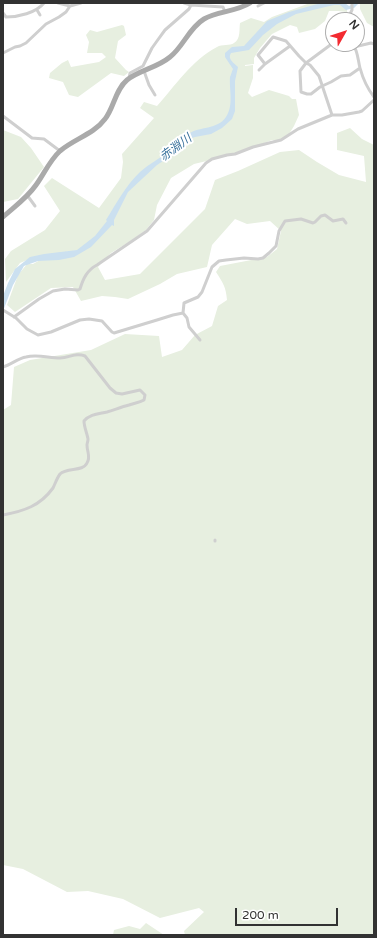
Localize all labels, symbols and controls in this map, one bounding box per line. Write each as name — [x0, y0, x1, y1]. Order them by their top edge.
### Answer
north arrow — [325, 12, 365, 52]
text: N — [346, 17, 362, 32]
water label: 赤淵川 — [157, 131, 195, 165]
scale bar — [237, 900, 340, 926]
text: 200 m — [242, 908, 279, 922]

